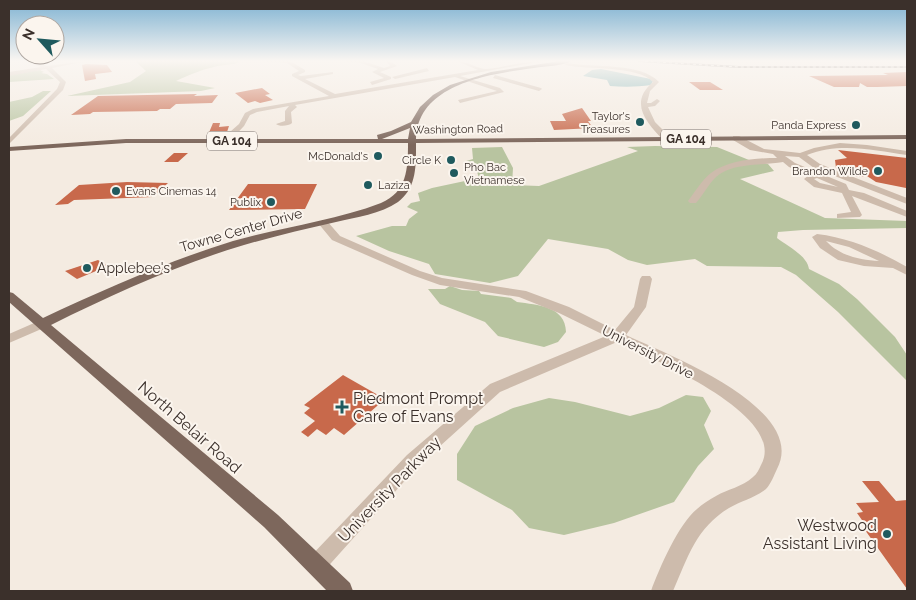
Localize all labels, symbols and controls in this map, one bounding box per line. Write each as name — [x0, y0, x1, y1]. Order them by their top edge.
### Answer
north arrow — [15, 15, 65, 65]
text: N — [19, 26, 38, 42]
place label: Taylor's Treasures — [581, 110, 630, 136]
marker: Taylor's Treasures — [634, 116, 646, 128]
place label: Panda Express — [771, 119, 846, 132]
marker: Panda Express — [850, 119, 862, 131]
street label: Washington Road — [413, 122, 503, 137]
road number: GA 104 — [661, 130, 711, 148]
road number: GA 104 — [207, 132, 257, 150]
place label: McDonald's — [308, 150, 368, 163]
marker: McDonald's — [372, 150, 384, 162]
place label: Circle K — [402, 154, 442, 167]
marker: Circle K — [445, 154, 457, 166]
place label: Pho Bac Vietnamese — [464, 161, 525, 187]
place label: Brandon Wilde — [792, 165, 869, 178]
marker: Brandon Wilde — [872, 165, 884, 177]
marker: Pho Bac Vietnamese — [448, 167, 460, 179]
marker: Laziza — [362, 179, 374, 191]
place label: Laziza — [378, 179, 410, 192]
marker: Evans Cinemas 14 — [110, 185, 122, 197]
place label: Evans Cinemas 14 — [126, 185, 216, 198]
place label: Publix — [230, 196, 261, 209]
marker: Publix — [265, 196, 277, 208]
street label: Towne Center Drive — [178, 205, 304, 255]
place label: Applebee's — [97, 260, 170, 276]
marker: Applebee's — [81, 262, 93, 274]
street label: University Drive — [599, 322, 697, 382]
street label: North Belair Road — [134, 377, 245, 477]
place label: Piedmont Prompt Care of Evans — [353, 389, 484, 426]
marker: Piedmont Prompt Care of Evans — [335, 400, 349, 414]
street label: University Parkway — [334, 432, 445, 546]
place label: Westwood Assistant Living — [763, 516, 877, 553]
marker: Westwood Assistant Living — [881, 528, 893, 540]

